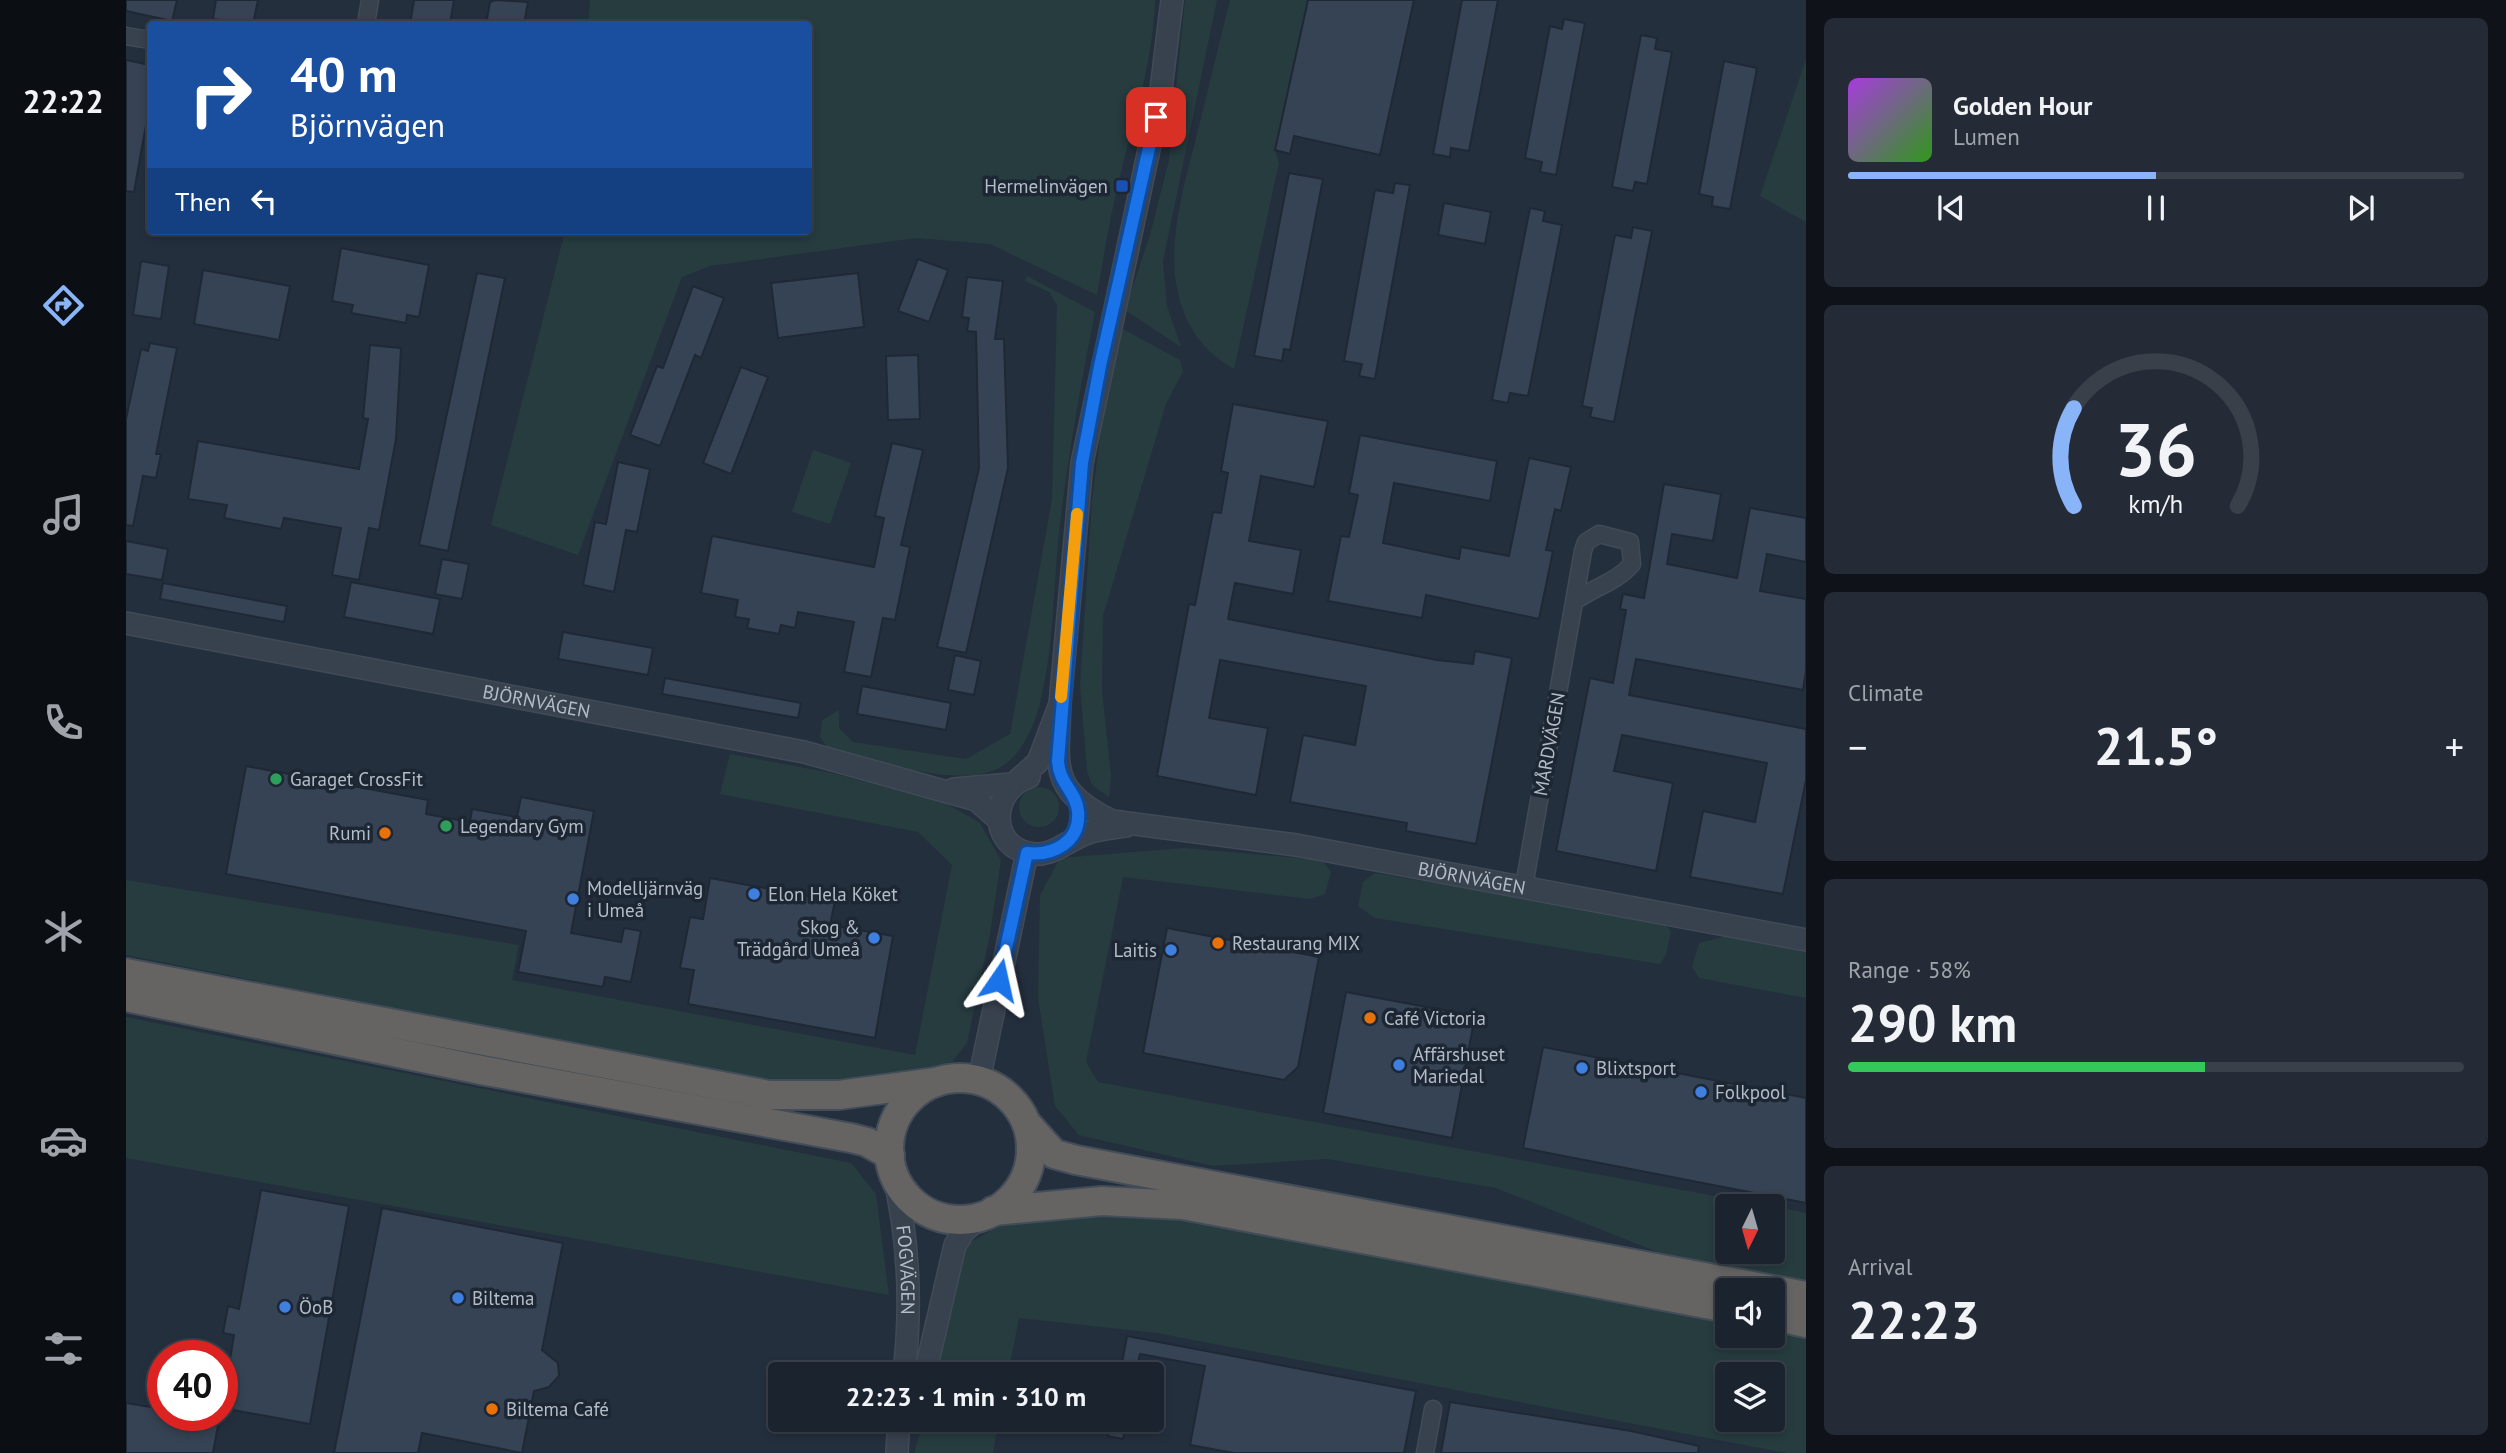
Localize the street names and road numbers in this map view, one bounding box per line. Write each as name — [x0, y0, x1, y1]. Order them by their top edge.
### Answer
street label: BJÖRNVÄGEN — [481, 679, 592, 723]
street label: MÅRDVÄGEN — [1528, 690, 1570, 798]
street label: BJÖRNVÄGEN — [1416, 856, 1527, 900]
street label: FOGVÄGEN — [891, 1224, 920, 1315]

